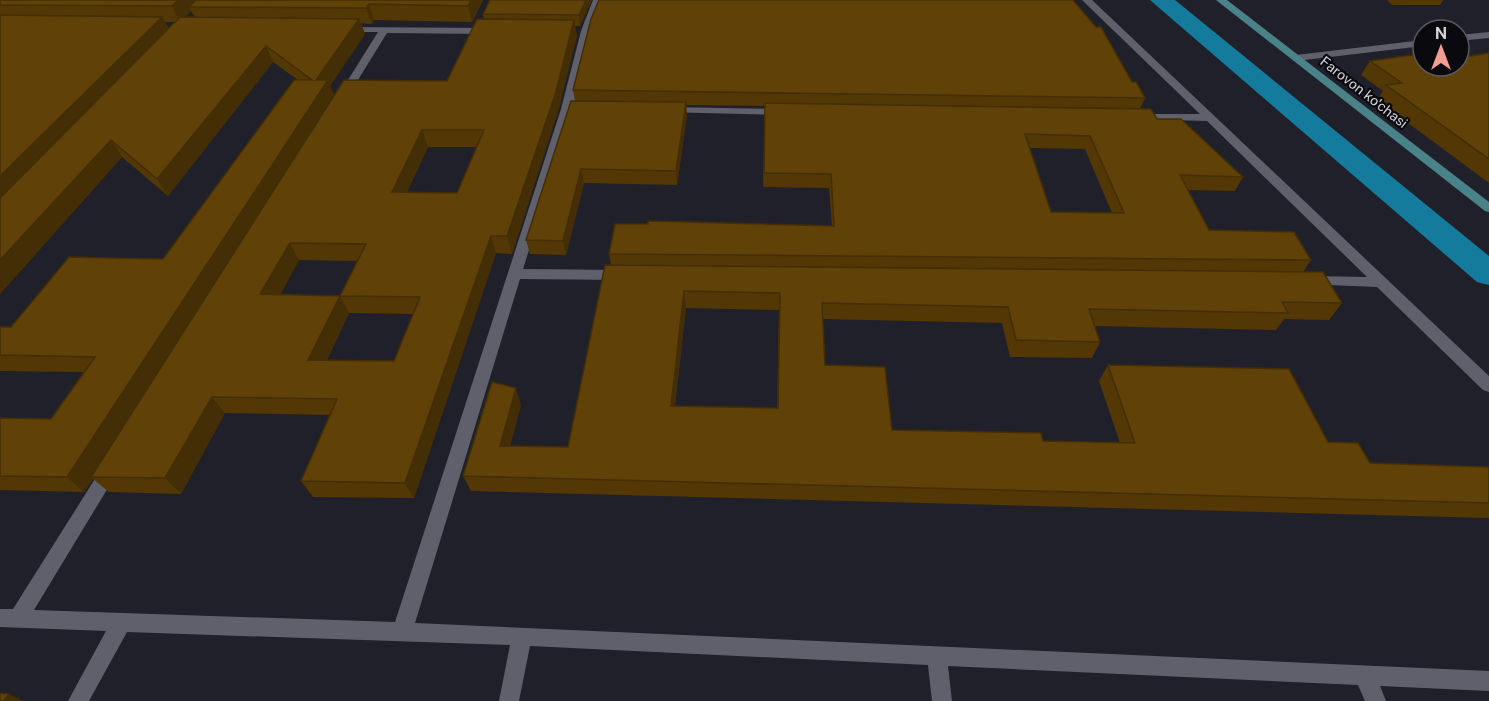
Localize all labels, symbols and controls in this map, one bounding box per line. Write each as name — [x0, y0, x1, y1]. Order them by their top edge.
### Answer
north arrow — [1411, 18, 1471, 78]
text: N — [1435, 24, 1447, 43]
street label: Farovon ko'chasi — [1317, 53, 1411, 131]

